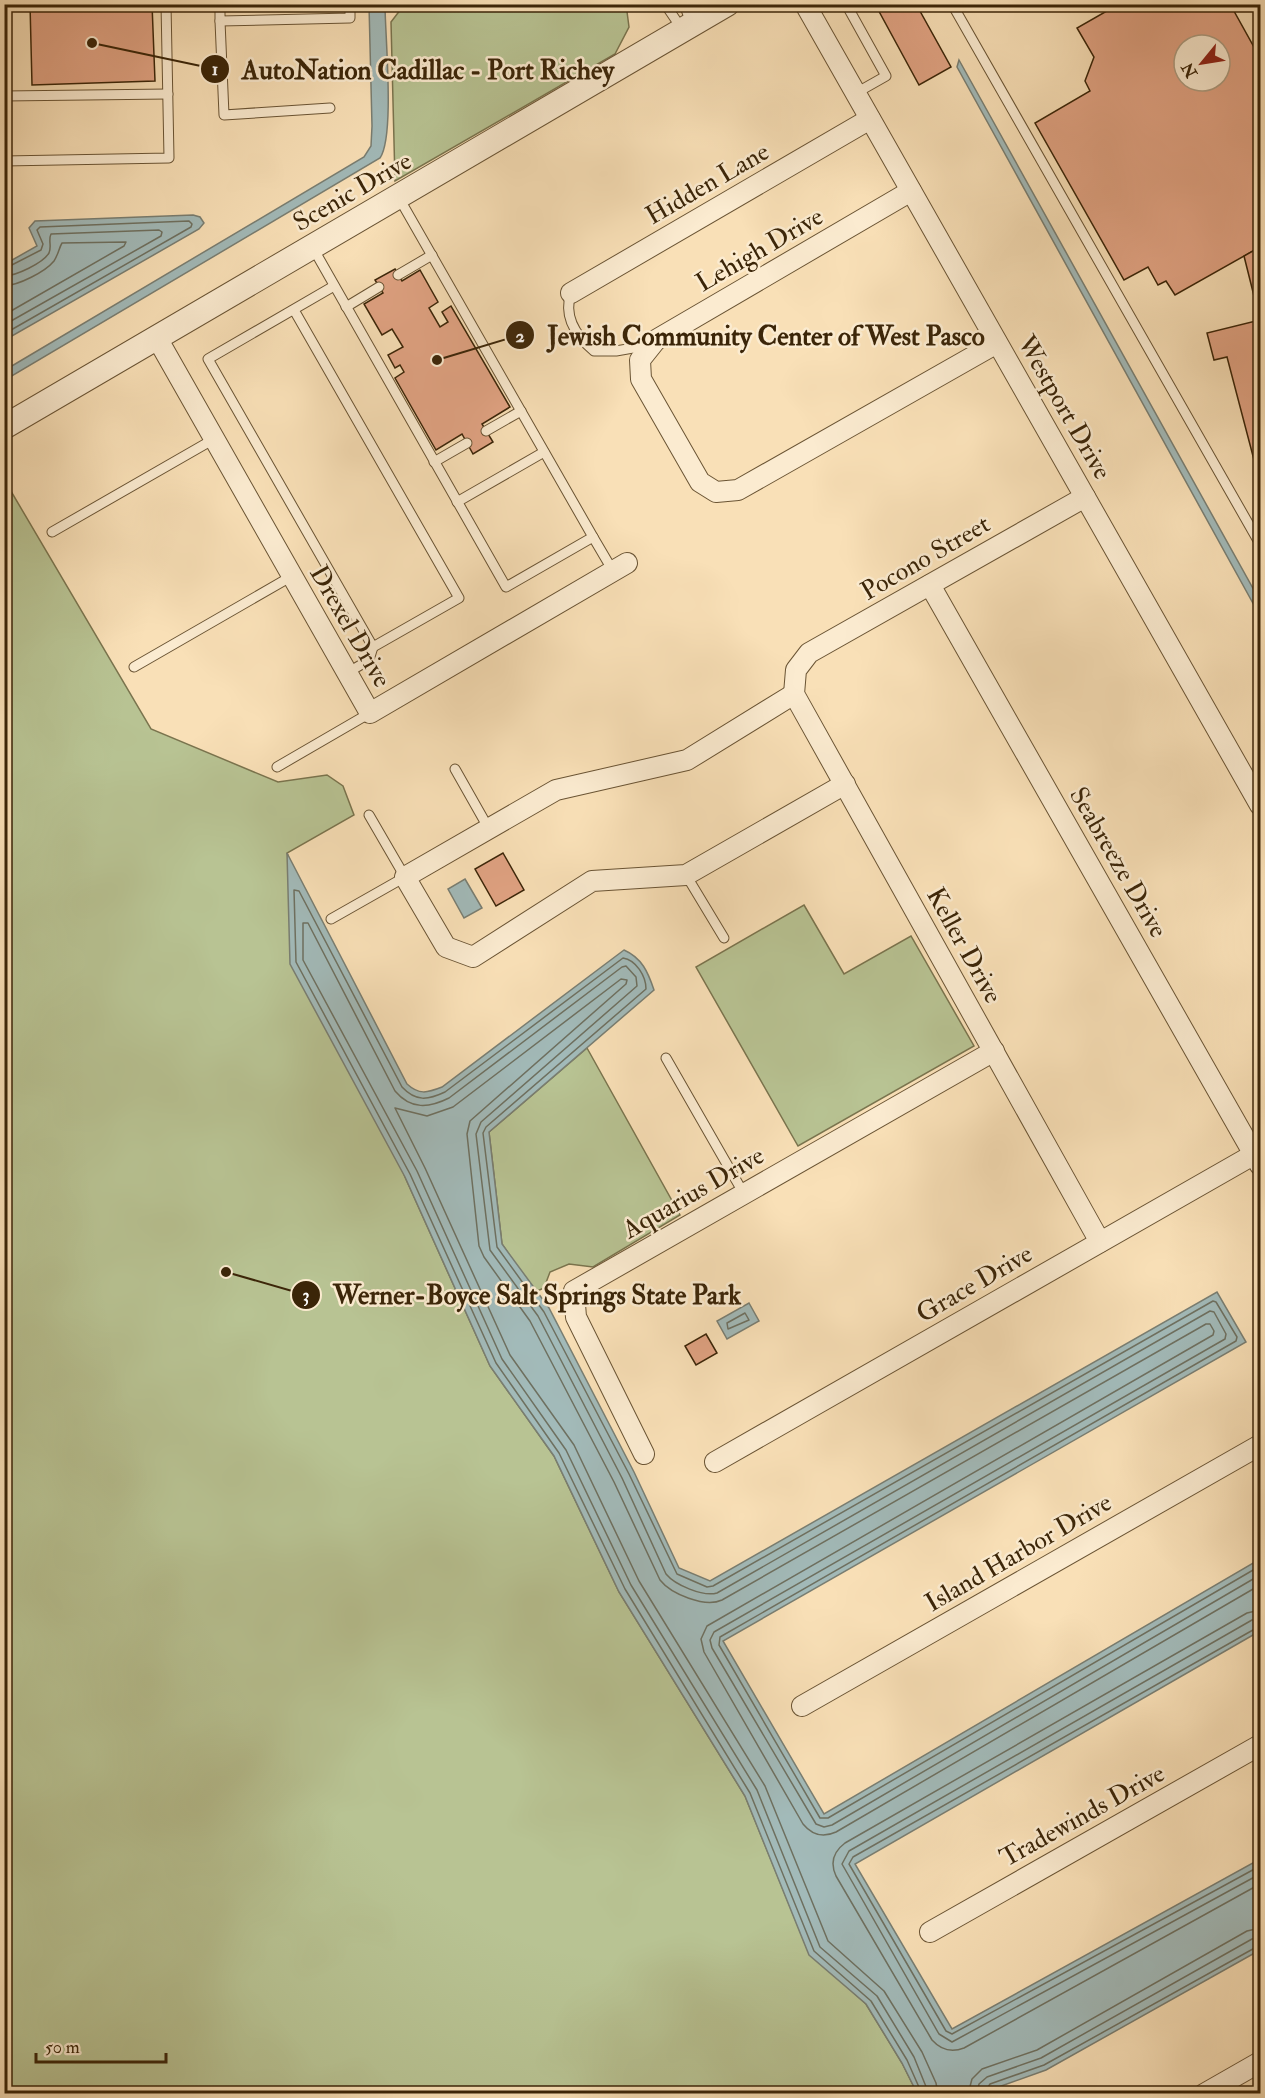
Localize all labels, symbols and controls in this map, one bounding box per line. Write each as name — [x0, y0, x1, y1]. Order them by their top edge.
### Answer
north arrow — [1172, 33, 1232, 93]
callout: AutoNation Cadillac - Port Richey — [200, 47, 626, 92]
text: AutoNation Cadillac - Port Richey — [241, 54, 615, 88]
text: 1 — [212, 58, 218, 81]
text: N — [1177, 58, 1203, 82]
street label: Hidden Lane — [640, 136, 775, 232]
street label: Scenic Drive — [288, 145, 418, 239]
street label: Lehigh Drive — [690, 201, 829, 299]
callout: Jewish Community Center of West Pasco — [505, 313, 997, 358]
text: Jewish Community Center of West Pasco — [545, 320, 985, 354]
text: 2 — [515, 325, 525, 348]
street label: Westport Drive — [1009, 329, 1118, 486]
street label: Pocono Street — [855, 508, 996, 608]
street label: Drexel Drive — [302, 560, 398, 693]
street label: Seabreeze Drive — [1062, 782, 1174, 944]
street label: Keller Drive — [919, 882, 1009, 1009]
street label: Aquarius Drive — [616, 1139, 770, 1247]
street label: Grace Drive — [911, 1238, 1038, 1330]
callout: Werner-Boyce Salt Springs State Park — [291, 1273, 753, 1318]
text: Werner-Boyce Salt Springs State Park — [332, 1279, 742, 1313]
text: 3 — [303, 1284, 310, 1307]
street label: Island Harbor Drive — [920, 1486, 1118, 1619]
street label: Tradewinds Drive — [994, 1757, 1171, 1874]
scale bar — [36, 2026, 166, 2064]
text: 50 m — [45, 2036, 80, 2059]

